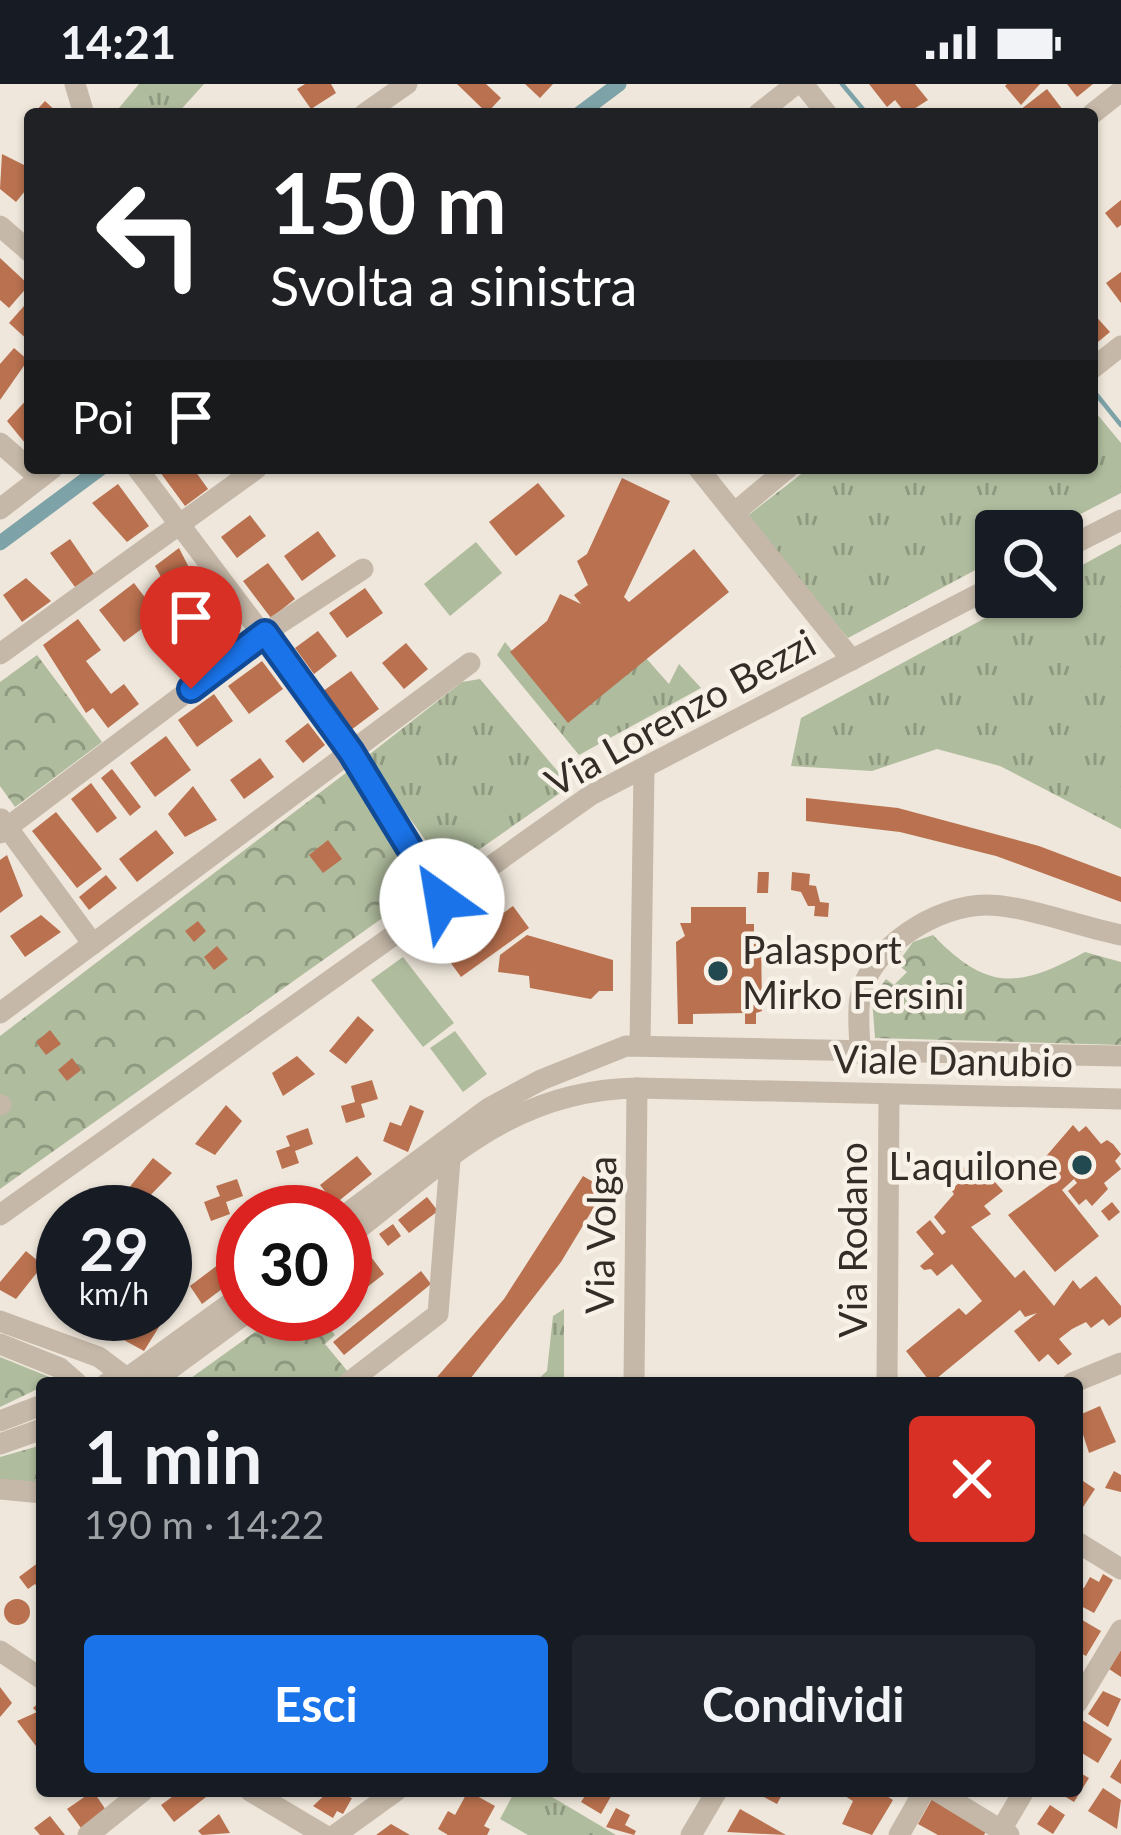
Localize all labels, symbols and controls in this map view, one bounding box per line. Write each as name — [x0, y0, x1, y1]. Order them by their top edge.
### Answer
text: 14:21 — [60, 15, 176, 69]
text: 150 m — [270, 151, 507, 252]
icon: left — [72, 156, 228, 312]
text: Svolta a sinistra — [270, 253, 637, 318]
icon: arrive — [158, 384, 224, 450]
text: Poi — [72, 390, 134, 444]
map controls — [975, 510, 1083, 618]
button: search — [975, 510, 1083, 618]
pin — [140, 566, 242, 689]
icon: arrive — [158, 584, 224, 650]
street label: Via Lorenzo Bezzi — [537, 619, 823, 805]
position arrow — [379, 838, 505, 964]
place label: Palasport Mirko Fersini — [742, 926, 965, 1017]
marker: Palasport Mirko Fersini — [705, 958, 731, 984]
street label: Viale Danubio — [832, 1035, 1074, 1085]
street label: Via Rodano — [829, 1142, 875, 1338]
place label: L'aquilone — [888, 1142, 1058, 1188]
marker: L'aquilone — [1069, 1152, 1095, 1178]
street label: Via Volga — [576, 1156, 624, 1314]
speed limit sign: 30 — [216, 1185, 372, 1341]
text: 29 — [79, 1212, 149, 1284]
text: km/h — [79, 1275, 149, 1311]
text: 1 min — [84, 1413, 262, 1499]
button: close — [909, 1416, 1035, 1542]
text: 190 m · 14:22 — [84, 1501, 324, 1547]
button: Esci — [84, 1635, 548, 1773]
button: Condividi — [572, 1635, 1035, 1773]

